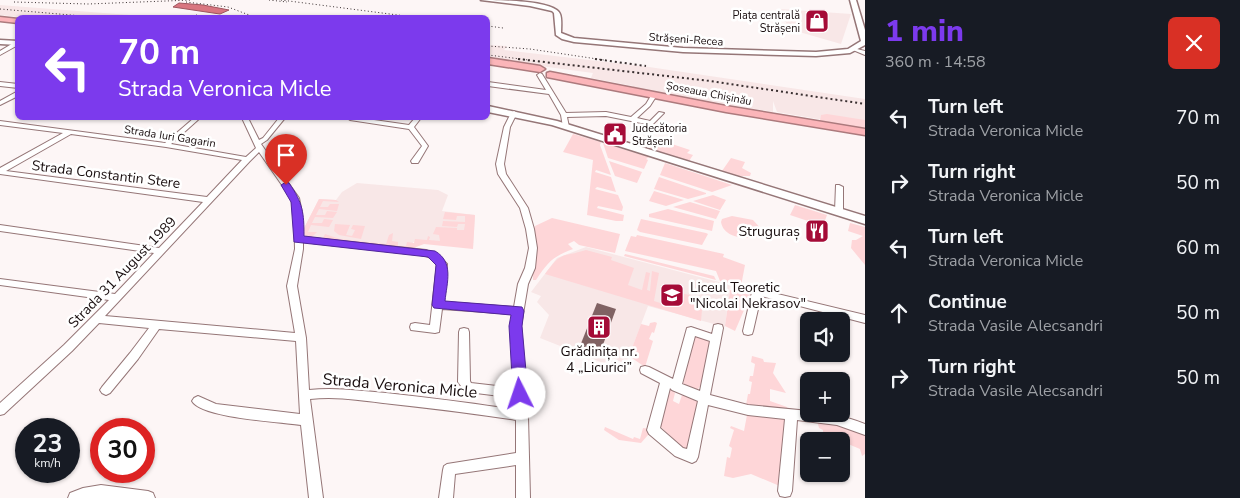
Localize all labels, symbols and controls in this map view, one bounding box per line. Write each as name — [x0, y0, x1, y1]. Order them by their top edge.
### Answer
place label: Piața centrală Strășeni — [732, 8, 800, 36]
shop icon: Piața centrală Strășeni — [804, 8, 830, 34]
text: 1 min — [885, 11, 964, 52]
button: close — [1168, 17, 1220, 69]
text: 70 m — [118, 29, 200, 76]
street label: Strășeni-Recea — [648, 29, 724, 50]
icon: left — [35, 35, 100, 100]
text: 360 m · 14:58 — [885, 51, 986, 73]
text: Strada Veronica Micle — [118, 74, 332, 104]
street label: Șoseaua Chișinău — [665, 78, 753, 109]
text: Turn left — [928, 94, 1003, 120]
icon: left — [885, 104, 913, 132]
text: 70 m — [1176, 105, 1220, 131]
text: Strada Veronica Micle — [928, 120, 1083, 142]
public building icon: Judecătoria Strășeni — [602, 121, 628, 147]
place label: Judecătoria Strășeni — [631, 121, 687, 149]
street label: Strada Iuri Gagarin — [123, 122, 217, 151]
pin — [265, 134, 307, 185]
icon: arrive — [272, 141, 300, 169]
street label: Strada Constantin Stere — [31, 156, 181, 193]
text: Turn right — [928, 159, 1015, 185]
icon: right — [885, 169, 913, 197]
text: 50 m — [1176, 170, 1220, 196]
text: Strada Veronica Micle — [928, 185, 1083, 207]
street label: Strada 31 August 1989 — [64, 212, 181, 332]
restaurant icon: Struguraș — [804, 218, 830, 244]
place label: Struguraș — [738, 222, 800, 241]
text: Turn left — [928, 224, 1003, 250]
icon: left — [885, 234, 913, 262]
text: 60 m — [1176, 235, 1220, 261]
text: Strada Veronica Micle — [928, 250, 1083, 272]
place label: Liceul Teoretic "Nicolai Nekrasov" — [690, 278, 806, 313]
school or university icon: Liceul Teoretic "Nicolai Nekrasov" — [659, 282, 685, 308]
text: Continue — [928, 289, 1007, 315]
icon: ahead — [885, 299, 913, 327]
text: 50 m — [1176, 300, 1220, 326]
map controls — [800, 312, 850, 482]
button: sound — [800, 312, 850, 362]
building icon: Grădinița nr. 4 „Licurici” — [586, 314, 612, 340]
text: Strada Vasile Alecsandri — [928, 315, 1103, 337]
place label: Grădinița nr. 4 „Licurici” — [561, 342, 637, 377]
text: Turn right — [928, 354, 1015, 380]
icon: right — [885, 364, 913, 392]
text: 50 m — [1176, 365, 1220, 391]
position arrow — [493, 367, 545, 419]
street label: Strada Veronica Micle — [322, 368, 478, 404]
button: + — [800, 372, 850, 422]
text: Strada Vasile Alecsandri — [928, 380, 1103, 402]
speed limit sign: 30 — [90, 418, 155, 483]
text: 23 — [32, 427, 63, 461]
button: − — [800, 432, 850, 482]
text: km/h — [34, 455, 61, 471]

